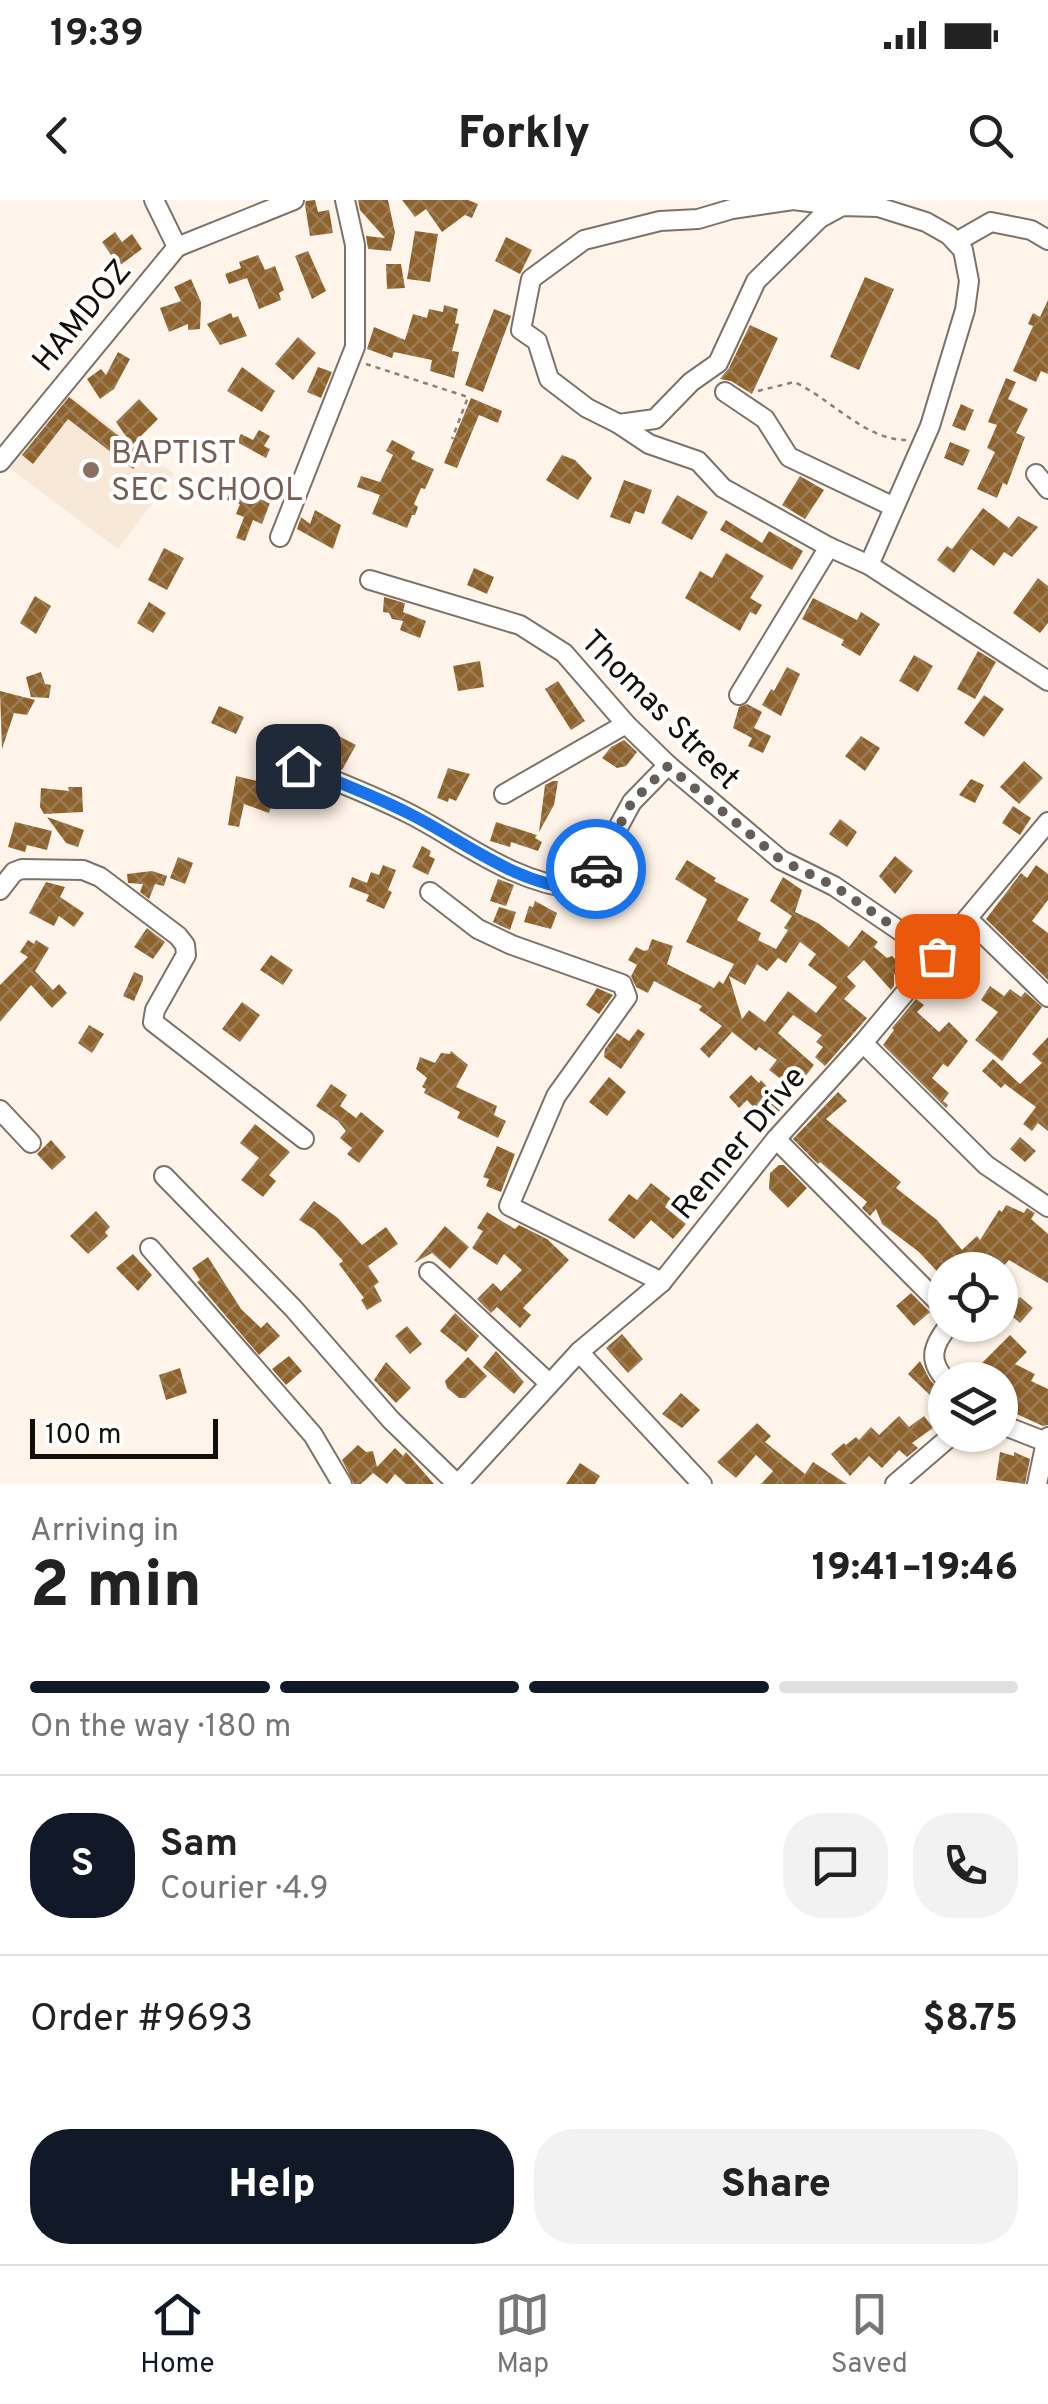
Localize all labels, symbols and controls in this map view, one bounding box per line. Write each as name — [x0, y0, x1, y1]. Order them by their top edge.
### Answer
text: 19:39 — [50, 11, 144, 60]
text: Forkly — [458, 107, 590, 164]
icon: back — [30, 108, 85, 163]
icon: search — [963, 108, 1018, 163]
street label: HAMDOZ — [25, 253, 142, 381]
place label: BAPTIST SEC SCHOOL — [111, 435, 303, 512]
marker: BAPTIST SEC SCHOOL — [80, 459, 102, 481]
street label: Thomas Street — [571, 623, 747, 799]
pin — [256, 724, 341, 809]
icon: home — [271, 739, 326, 794]
courier — [546, 819, 646, 919]
icon: car — [569, 842, 624, 897]
pin — [895, 914, 980, 999]
icon: bag — [910, 929, 965, 984]
street label: Renner Drive — [664, 1059, 816, 1229]
map controls — [928, 1252, 1018, 1452]
button: locate — [928, 1252, 1018, 1342]
button: layers — [928, 1362, 1018, 1452]
scale bar — [30, 1414, 218, 1458]
text: 100 m — [45, 1418, 121, 1454]
text: Arriving in — [30, 1512, 179, 1552]
text: 19:41–19:46 — [812, 1545, 1018, 1594]
text: 2 min — [30, 1548, 202, 1630]
text: On the way · 180 m — [30, 1708, 291, 1748]
button: chat — [783, 1813, 888, 1918]
button: phone — [913, 1813, 1018, 1918]
text: Sam — [160, 1821, 238, 1870]
text: S — [71, 1841, 94, 1890]
text: Courier · 4.9 — [160, 1870, 329, 1910]
text: Order #9693 — [30, 1996, 253, 2045]
text: $8.75 — [922, 1996, 1018, 2045]
button: Help — [30, 2129, 514, 2244]
button: Share — [534, 2129, 1018, 2244]
tab: Home — [140, 2287, 215, 2383]
tab: Map — [495, 2287, 550, 2383]
tab: Saved — [831, 2287, 908, 2383]

